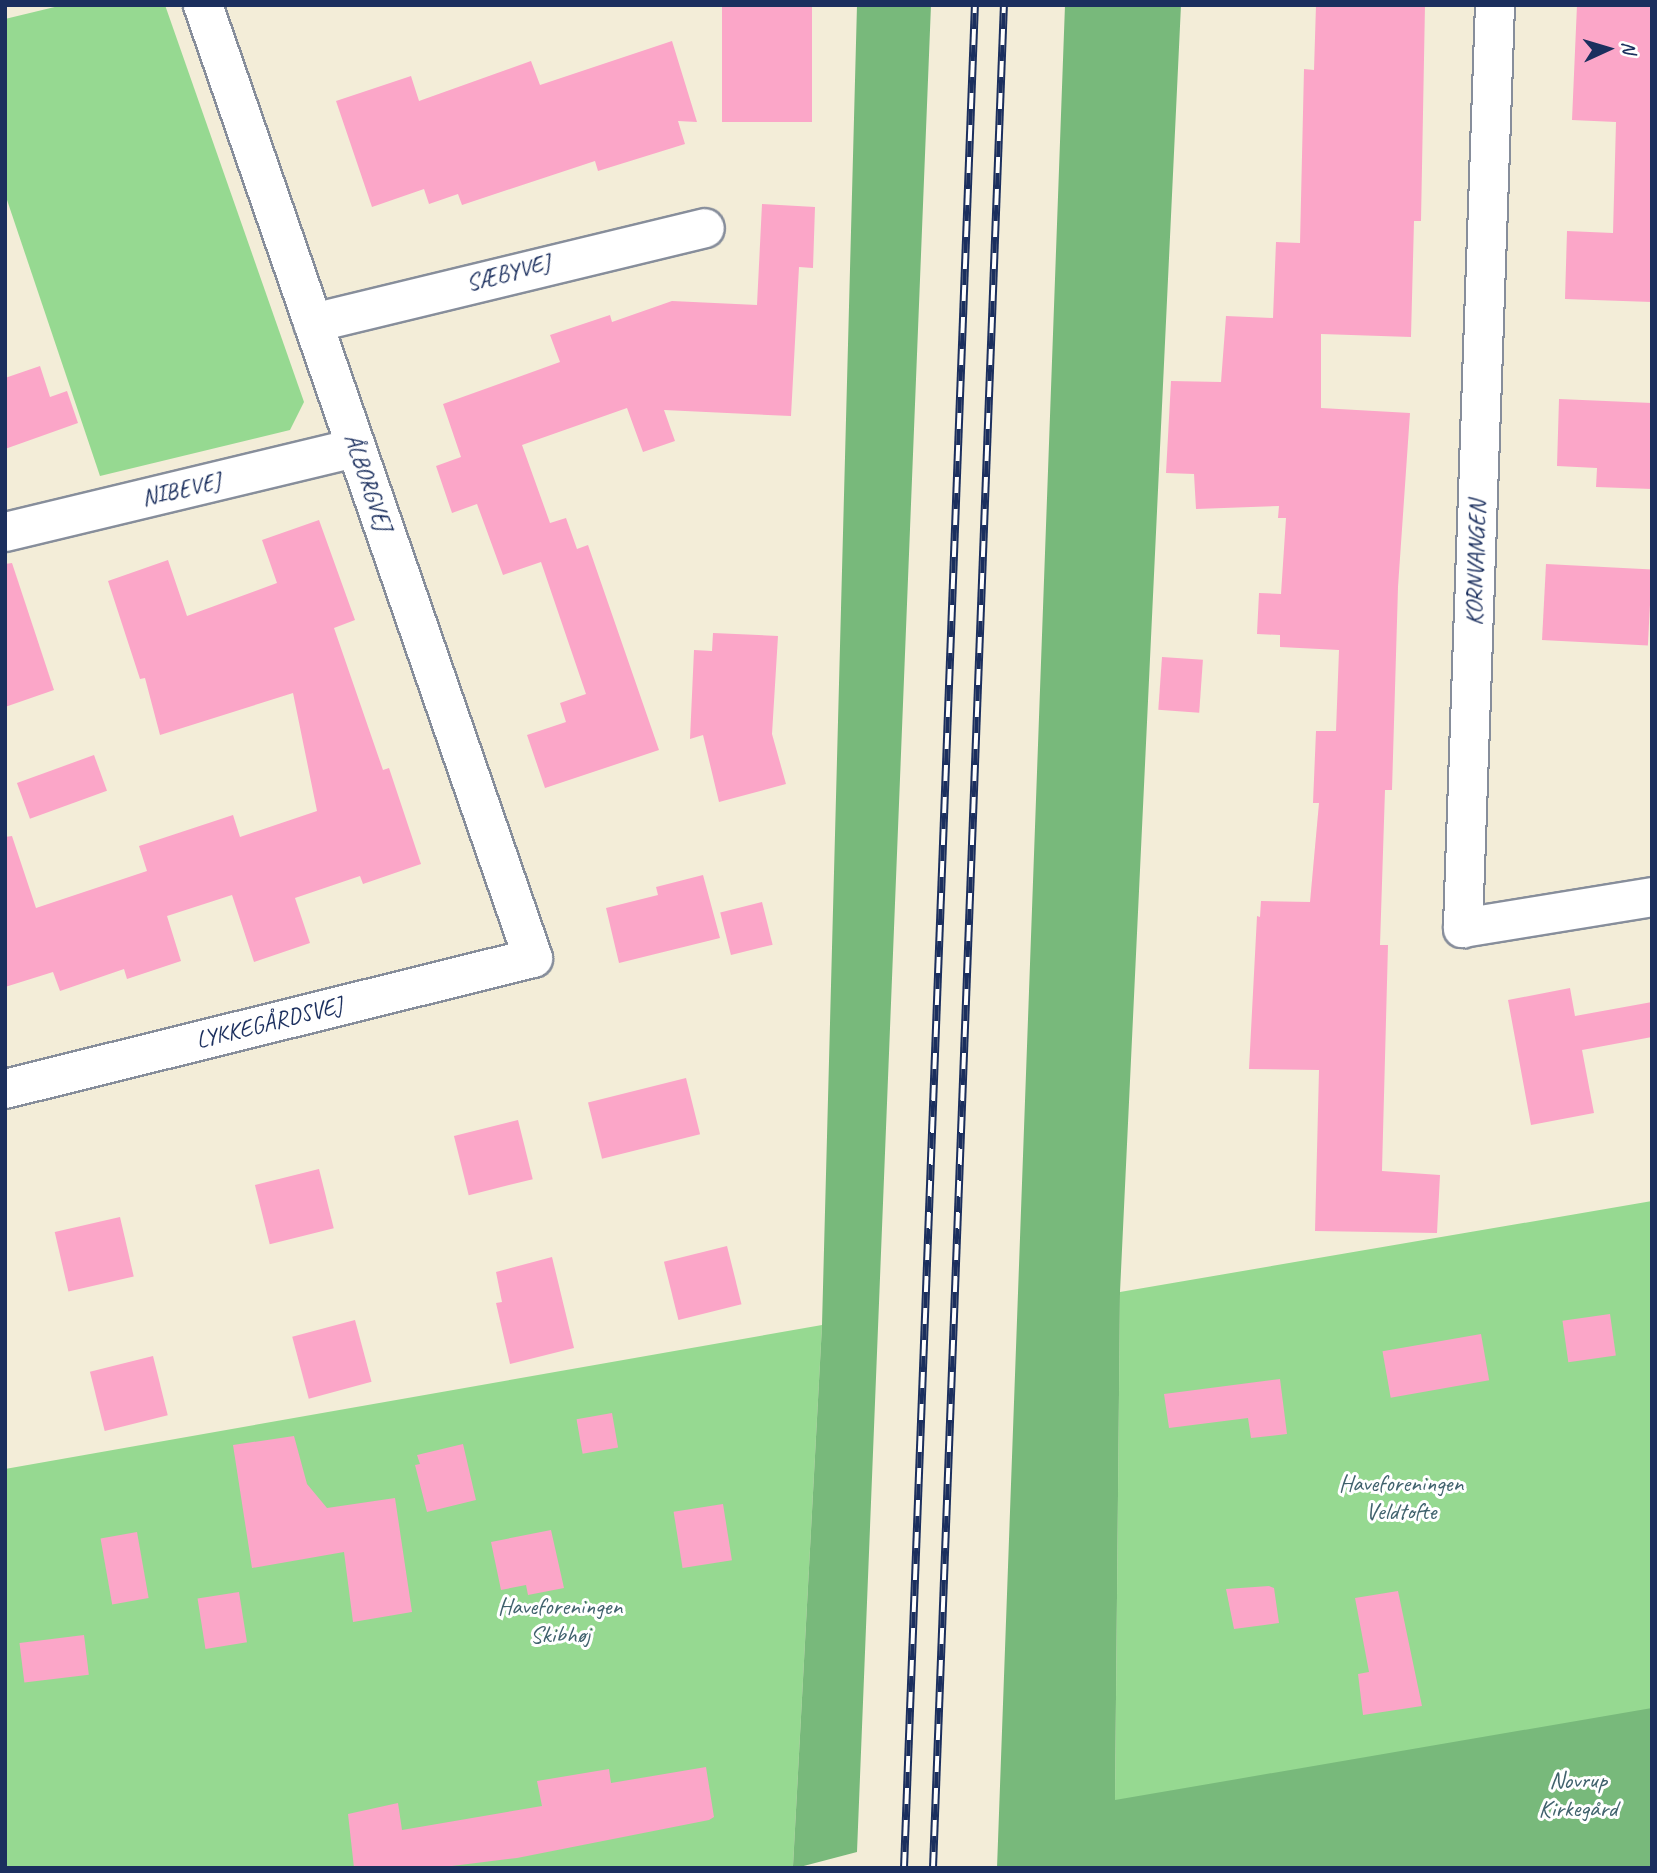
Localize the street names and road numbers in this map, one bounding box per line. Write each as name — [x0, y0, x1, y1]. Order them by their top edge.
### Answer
street label: SÆBYVEJ — [463, 249, 553, 297]
street label: ÅLBORGVEJ — [338, 430, 398, 534]
street label: NIBEVEJ — [139, 467, 223, 513]
street label: KORNVANGEN — [1459, 500, 1493, 626]
street label: LYKKEGÅRDSVEJ — [193, 991, 345, 1055]

